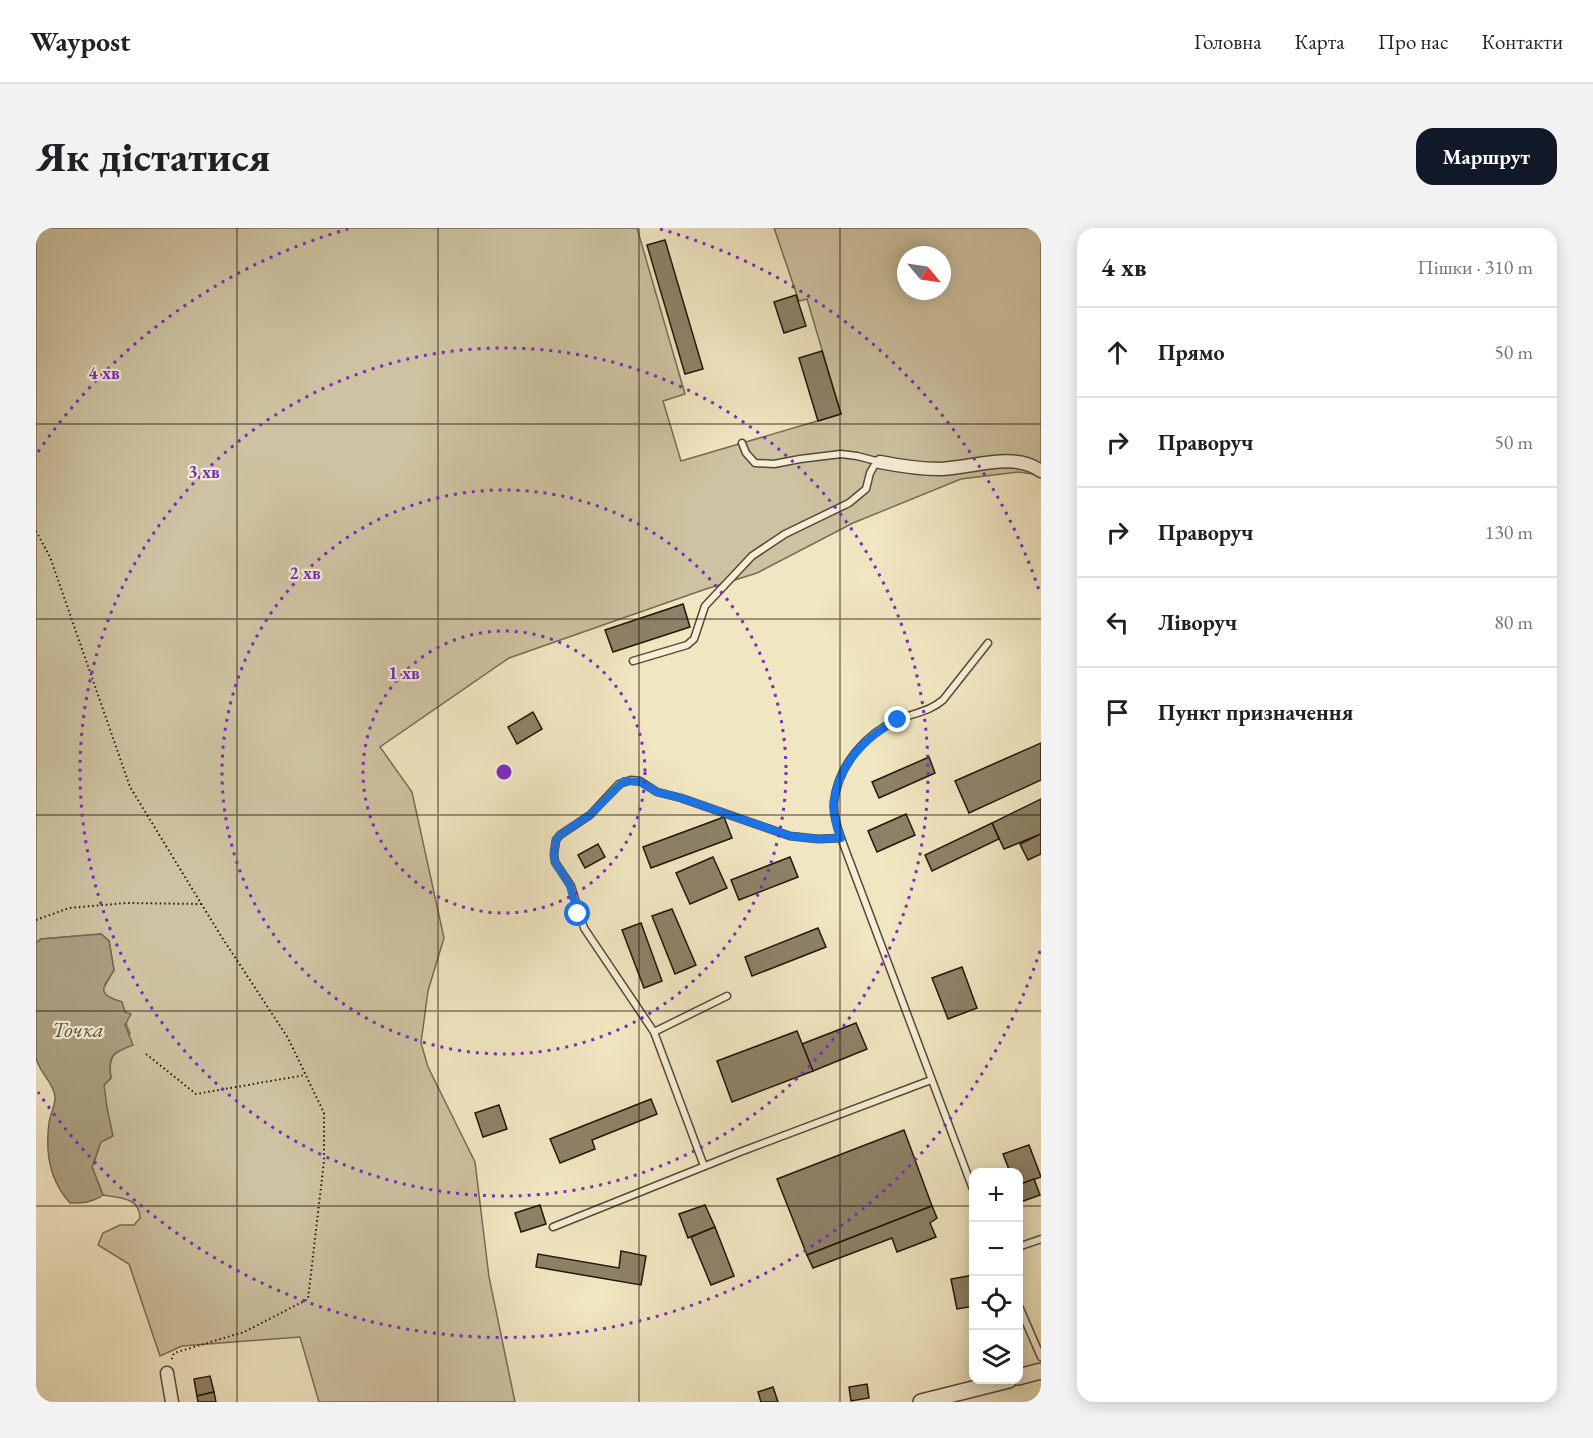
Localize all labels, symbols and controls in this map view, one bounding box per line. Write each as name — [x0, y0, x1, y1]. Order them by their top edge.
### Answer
text: Waypost — [30, 23, 131, 59]
text: Головна — [1194, 28, 1262, 55]
text: Карта — [1295, 28, 1345, 55]
text: Про нас — [1378, 28, 1448, 55]
text: Контакти — [1481, 28, 1563, 55]
button: Маршрут — [1416, 128, 1557, 185]
text: Як дістатися — [36, 129, 270, 184]
north arrow — [897, 246, 951, 300]
text: 4 хв — [1101, 250, 1147, 284]
text: Пішки · 310 m — [1417, 254, 1533, 280]
icon: ahead — [1101, 336, 1134, 369]
text: Прямо — [1158, 338, 1225, 367]
text: 50 m — [1494, 339, 1533, 365]
text: 4 хв — [88, 361, 120, 384]
icon: right — [1101, 426, 1134, 459]
text: Праворуч — [1158, 428, 1254, 457]
text: 50 m — [1494, 429, 1533, 455]
text: 3 хв — [188, 460, 220, 483]
icon: right — [1101, 516, 1134, 549]
text: Праворуч — [1158, 518, 1254, 547]
text: 130 m — [1485, 519, 1533, 545]
text: 2 хв — [289, 561, 321, 584]
icon: left — [1101, 606, 1134, 639]
text: Ліворуч — [1158, 608, 1237, 637]
text: 80 m — [1494, 609, 1533, 635]
text: 1 хв — [388, 661, 420, 684]
icon: arrive — [1101, 696, 1134, 729]
text: Пункт призначення — [1158, 698, 1353, 727]
route end — [884, 706, 910, 732]
centre of rings — [494, 762, 514, 782]
route start — [564, 900, 590, 926]
water label: Точка — [52, 1015, 104, 1044]
map controls — [969, 1168, 1023, 1384]
button: + — [969, 1168, 1023, 1222]
button: − — [969, 1222, 1023, 1276]
button: locate — [969, 1276, 1023, 1330]
button: layers — [969, 1330, 1023, 1384]

